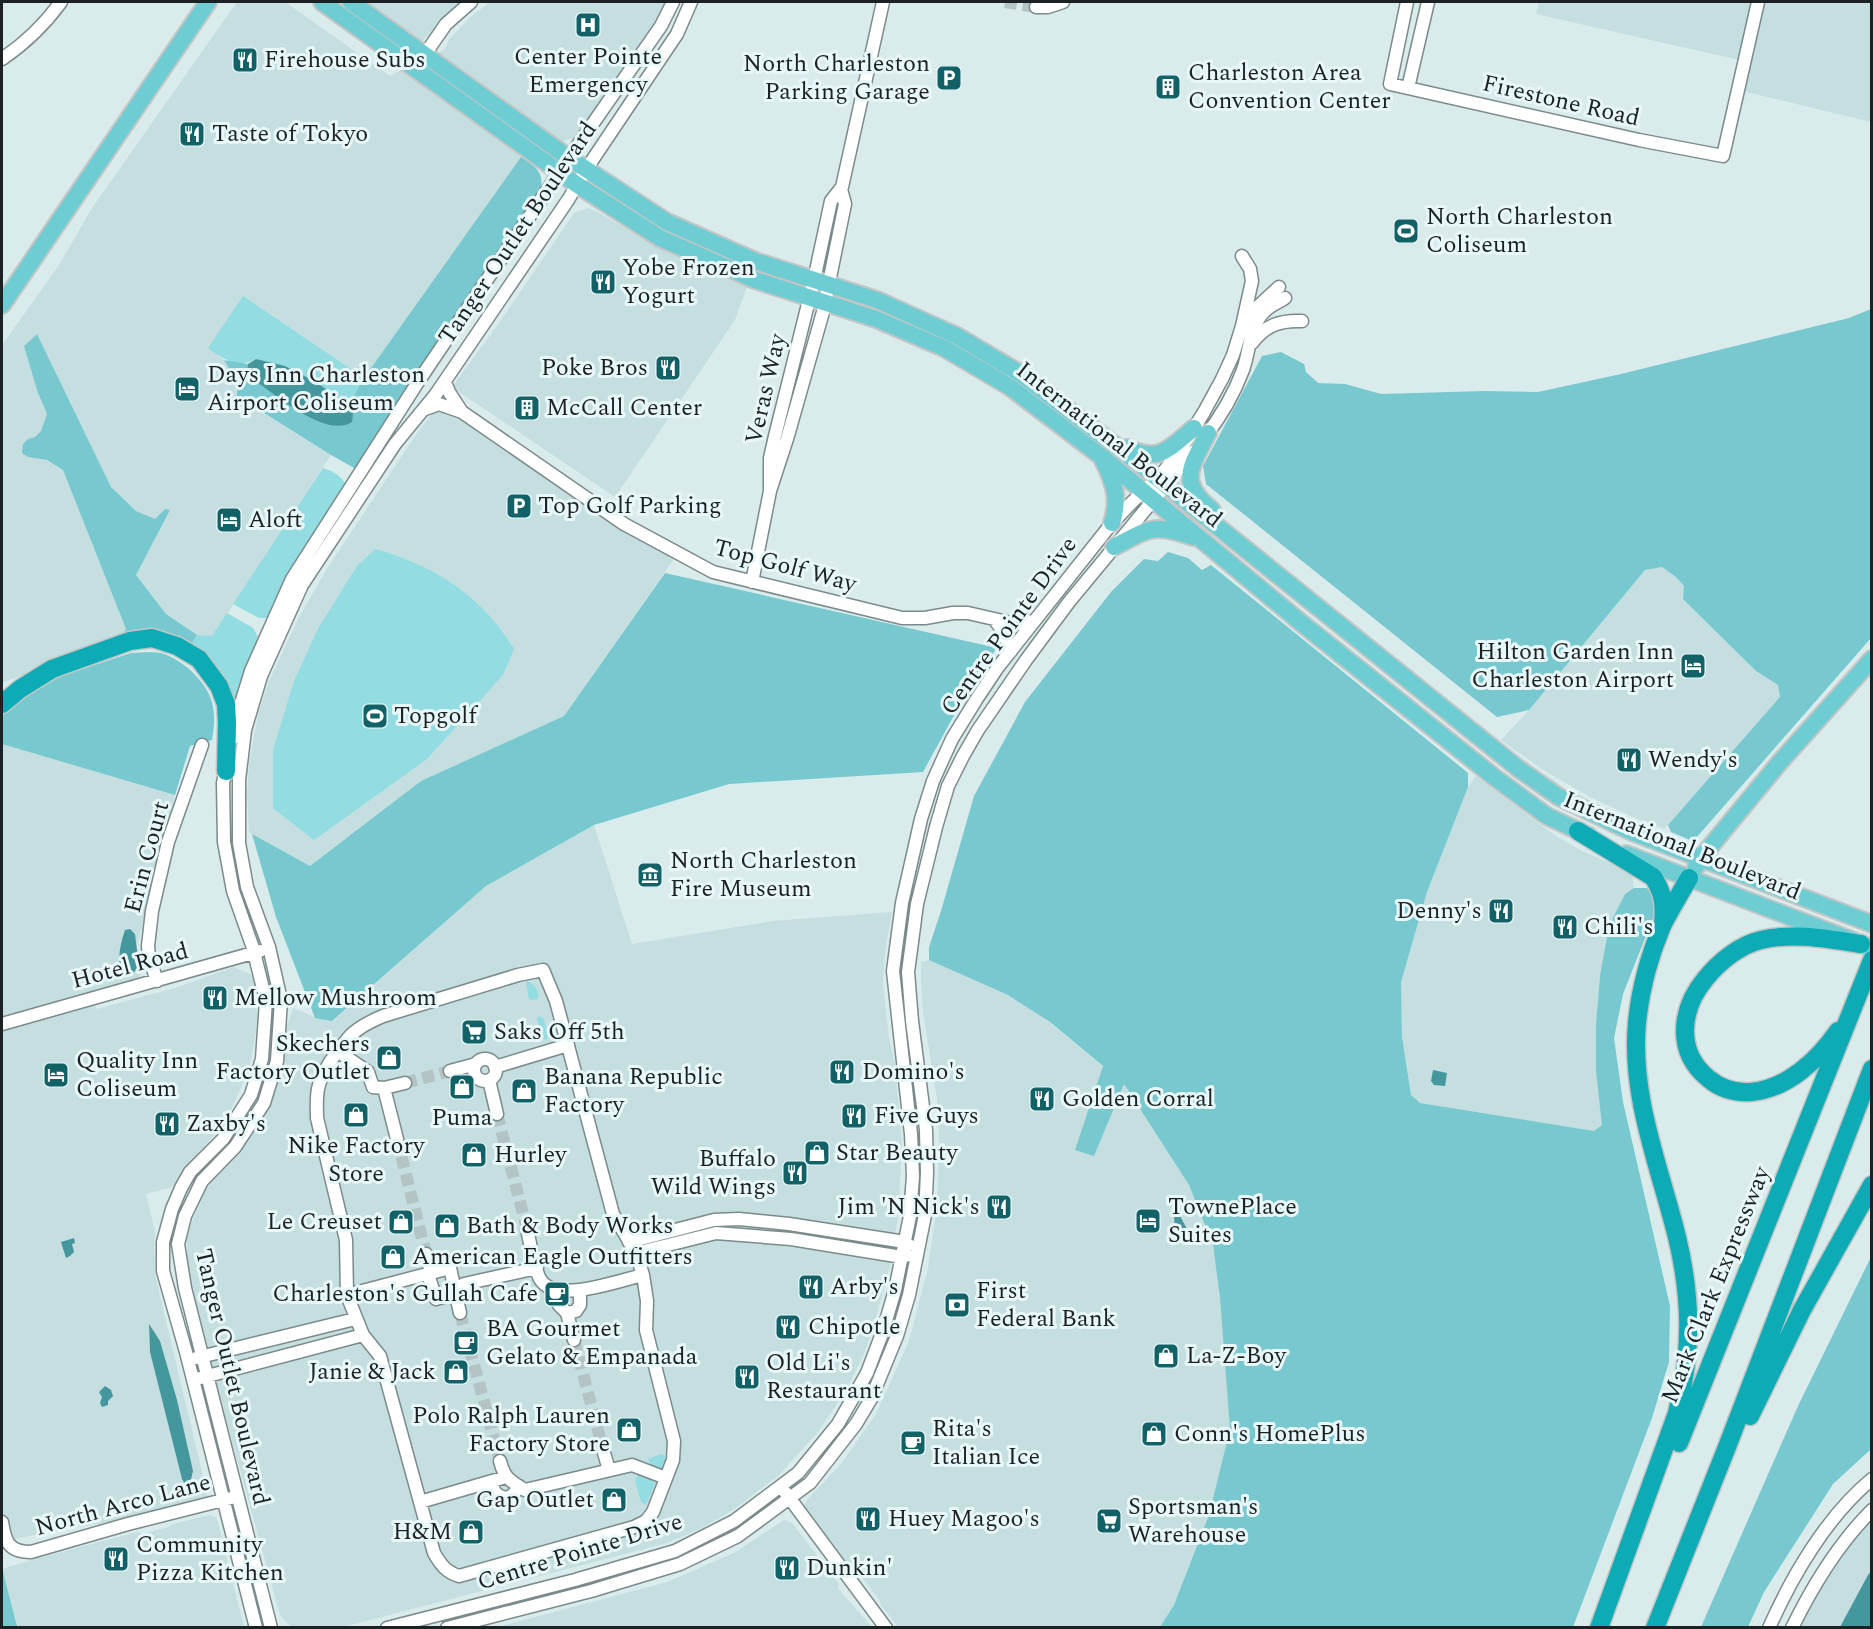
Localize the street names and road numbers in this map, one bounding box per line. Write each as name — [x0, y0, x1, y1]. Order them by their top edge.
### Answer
street label: Firestone Road — [1479, 65, 1643, 137]
street label: Tanger Outlet Boulevard — [430, 114, 606, 352]
street label: Veras Way — [736, 329, 796, 448]
street label: International Boulevard — [1008, 353, 1230, 537]
street label: Centre Pointe Drive — [932, 529, 1086, 723]
street label: Top Golf Way — [710, 530, 862, 603]
street label: International Boulevard — [1558, 782, 1806, 910]
street label: Erin Court — [115, 797, 179, 917]
street label: Hotel Road — [68, 933, 192, 999]
street label: Mark Clark Expressway — [1652, 1160, 1781, 1409]
street label: Tanger Outlet Boulevard — [185, 1245, 279, 1509]
street label: North Arco Lane — [31, 1464, 215, 1546]
street label: Centre Pointe Drive — [473, 1504, 687, 1600]

